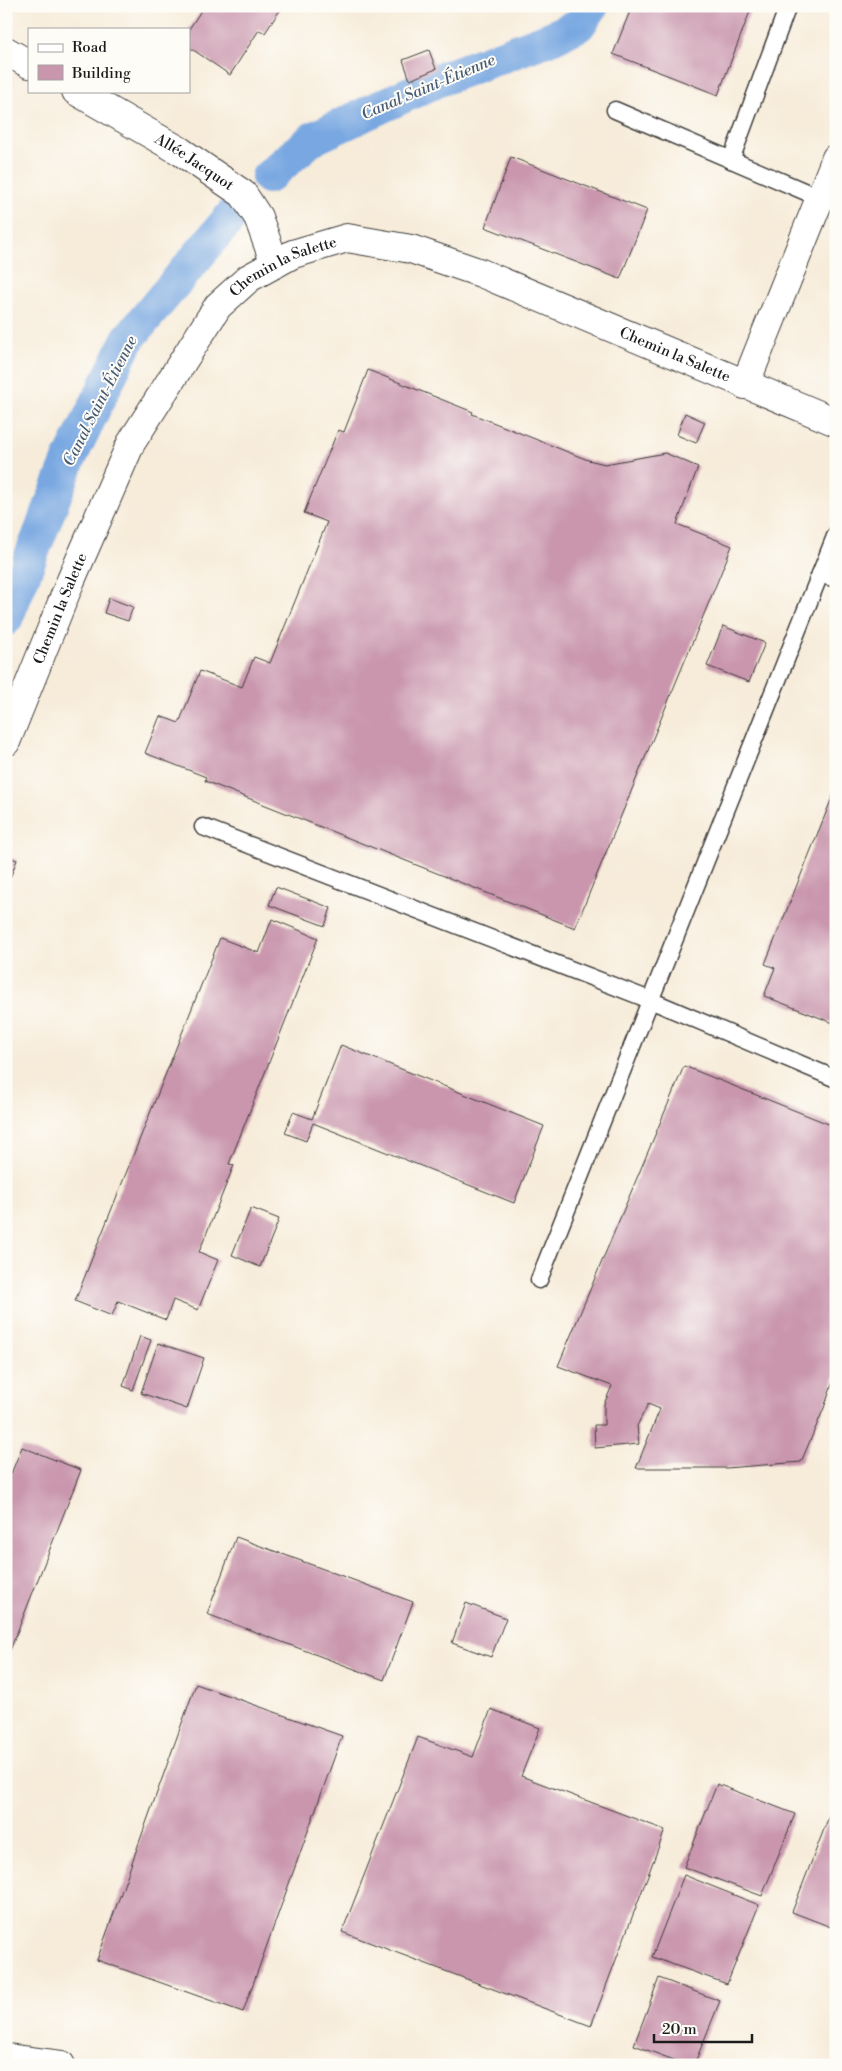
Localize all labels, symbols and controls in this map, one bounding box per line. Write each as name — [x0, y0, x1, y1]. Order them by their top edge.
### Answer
legend — [28, 28, 190, 92]
text: Road — [72, 38, 107, 57]
water label: Canal Saint-Étienne — [357, 48, 498, 124]
text: Building — [71, 64, 131, 83]
street label: Allée Jacquot — [151, 129, 238, 195]
street label: Chemin la Salette — [225, 232, 339, 301]
street label: Chemin la Salette — [617, 323, 733, 386]
water label: Canal Saint-Étienne — [57, 331, 142, 469]
street label: Chemin la Salette — [29, 550, 91, 667]
scale bar — [654, 2011, 752, 2043]
text: 20 m — [662, 2020, 697, 2039]

